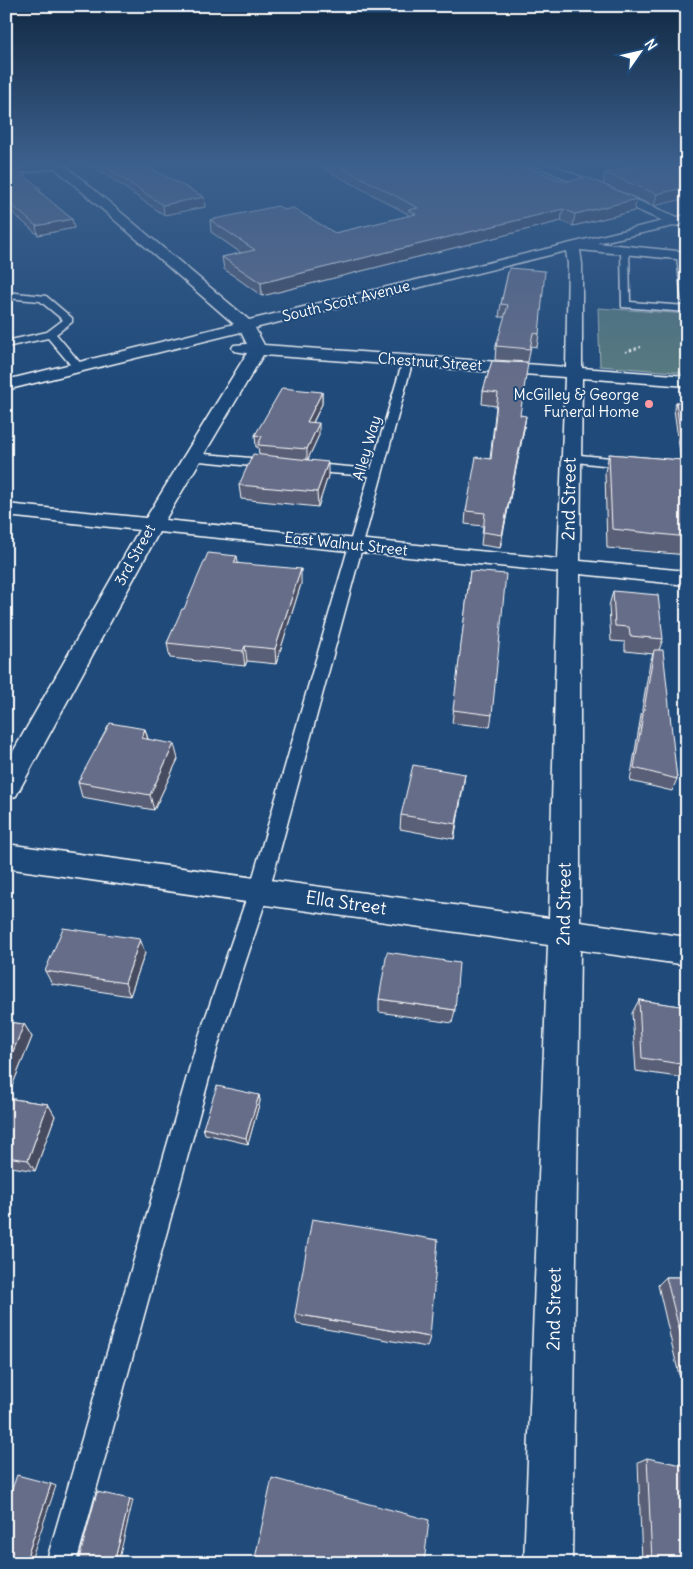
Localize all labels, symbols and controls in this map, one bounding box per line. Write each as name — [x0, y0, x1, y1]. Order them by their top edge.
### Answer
north arrow — [616, 28, 666, 78]
text: N — [641, 36, 661, 54]
street label: South Scott Avenue — [280, 275, 412, 326]
street label: Chestnut Street — [377, 348, 483, 375]
place label: McGilley & George Funeral Home — [514, 385, 639, 421]
marker: McGilley & George Funeral Home — [643, 398, 655, 410]
street label: Alley Way — [348, 413, 385, 483]
street label: 2nd Street — [556, 457, 581, 541]
street label: 3rd Street — [110, 521, 159, 589]
street label: East Walnut Street — [284, 528, 409, 559]
street label: 2nd Street — [551, 862, 576, 946]
street label: Ella Street — [304, 885, 388, 920]
street label: 2nd Street — [541, 1267, 566, 1351]

